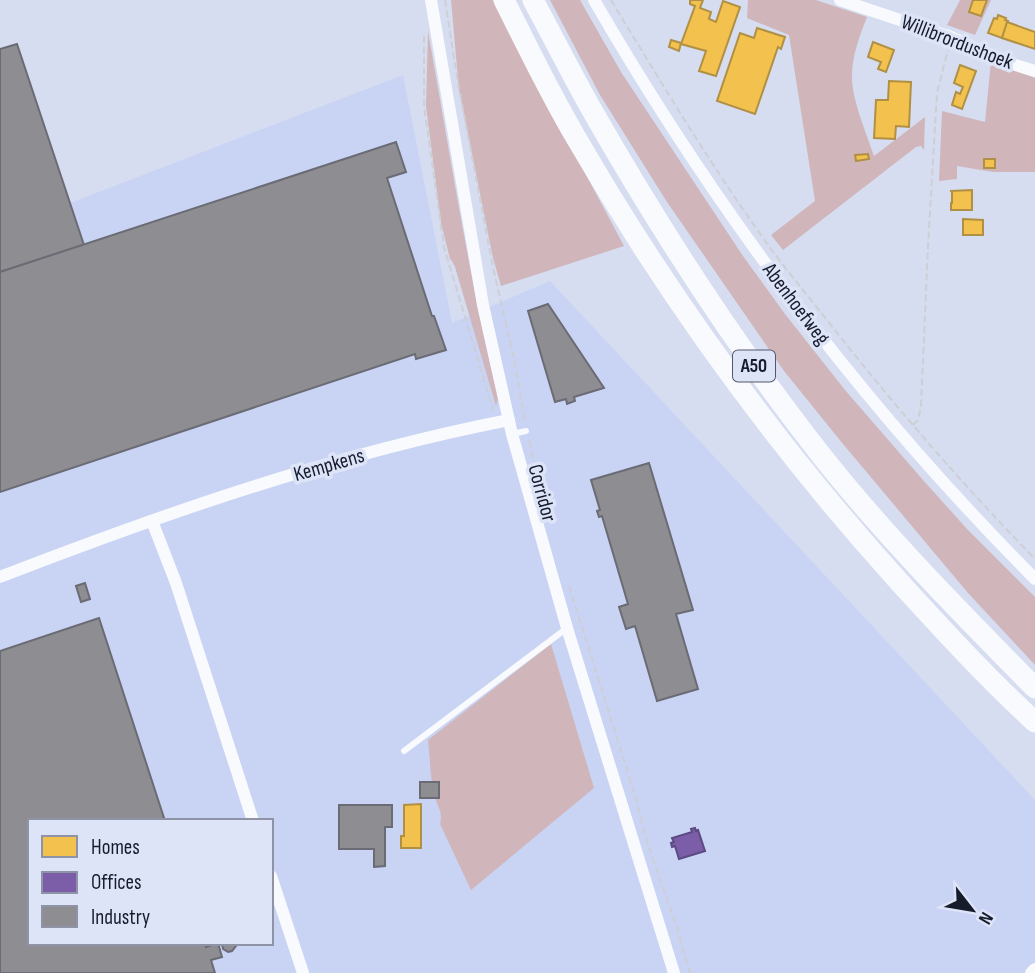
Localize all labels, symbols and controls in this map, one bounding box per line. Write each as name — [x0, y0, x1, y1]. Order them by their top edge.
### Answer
street label: Willibrordushoek — [898, 9, 1016, 75]
street label: Abenhoefweg — [756, 257, 835, 350]
road number: A50 — [733, 350, 775, 382]
street label: Kempkens — [291, 443, 367, 487]
street label: Corridor — [522, 462, 562, 524]
legend — [28, 819, 273, 945]
text: Homes — [91, 835, 140, 860]
text: Offices — [91, 870, 142, 895]
north arrow — [937, 875, 1007, 945]
text: Industry — [91, 905, 150, 930]
text: N — [973, 908, 998, 928]

